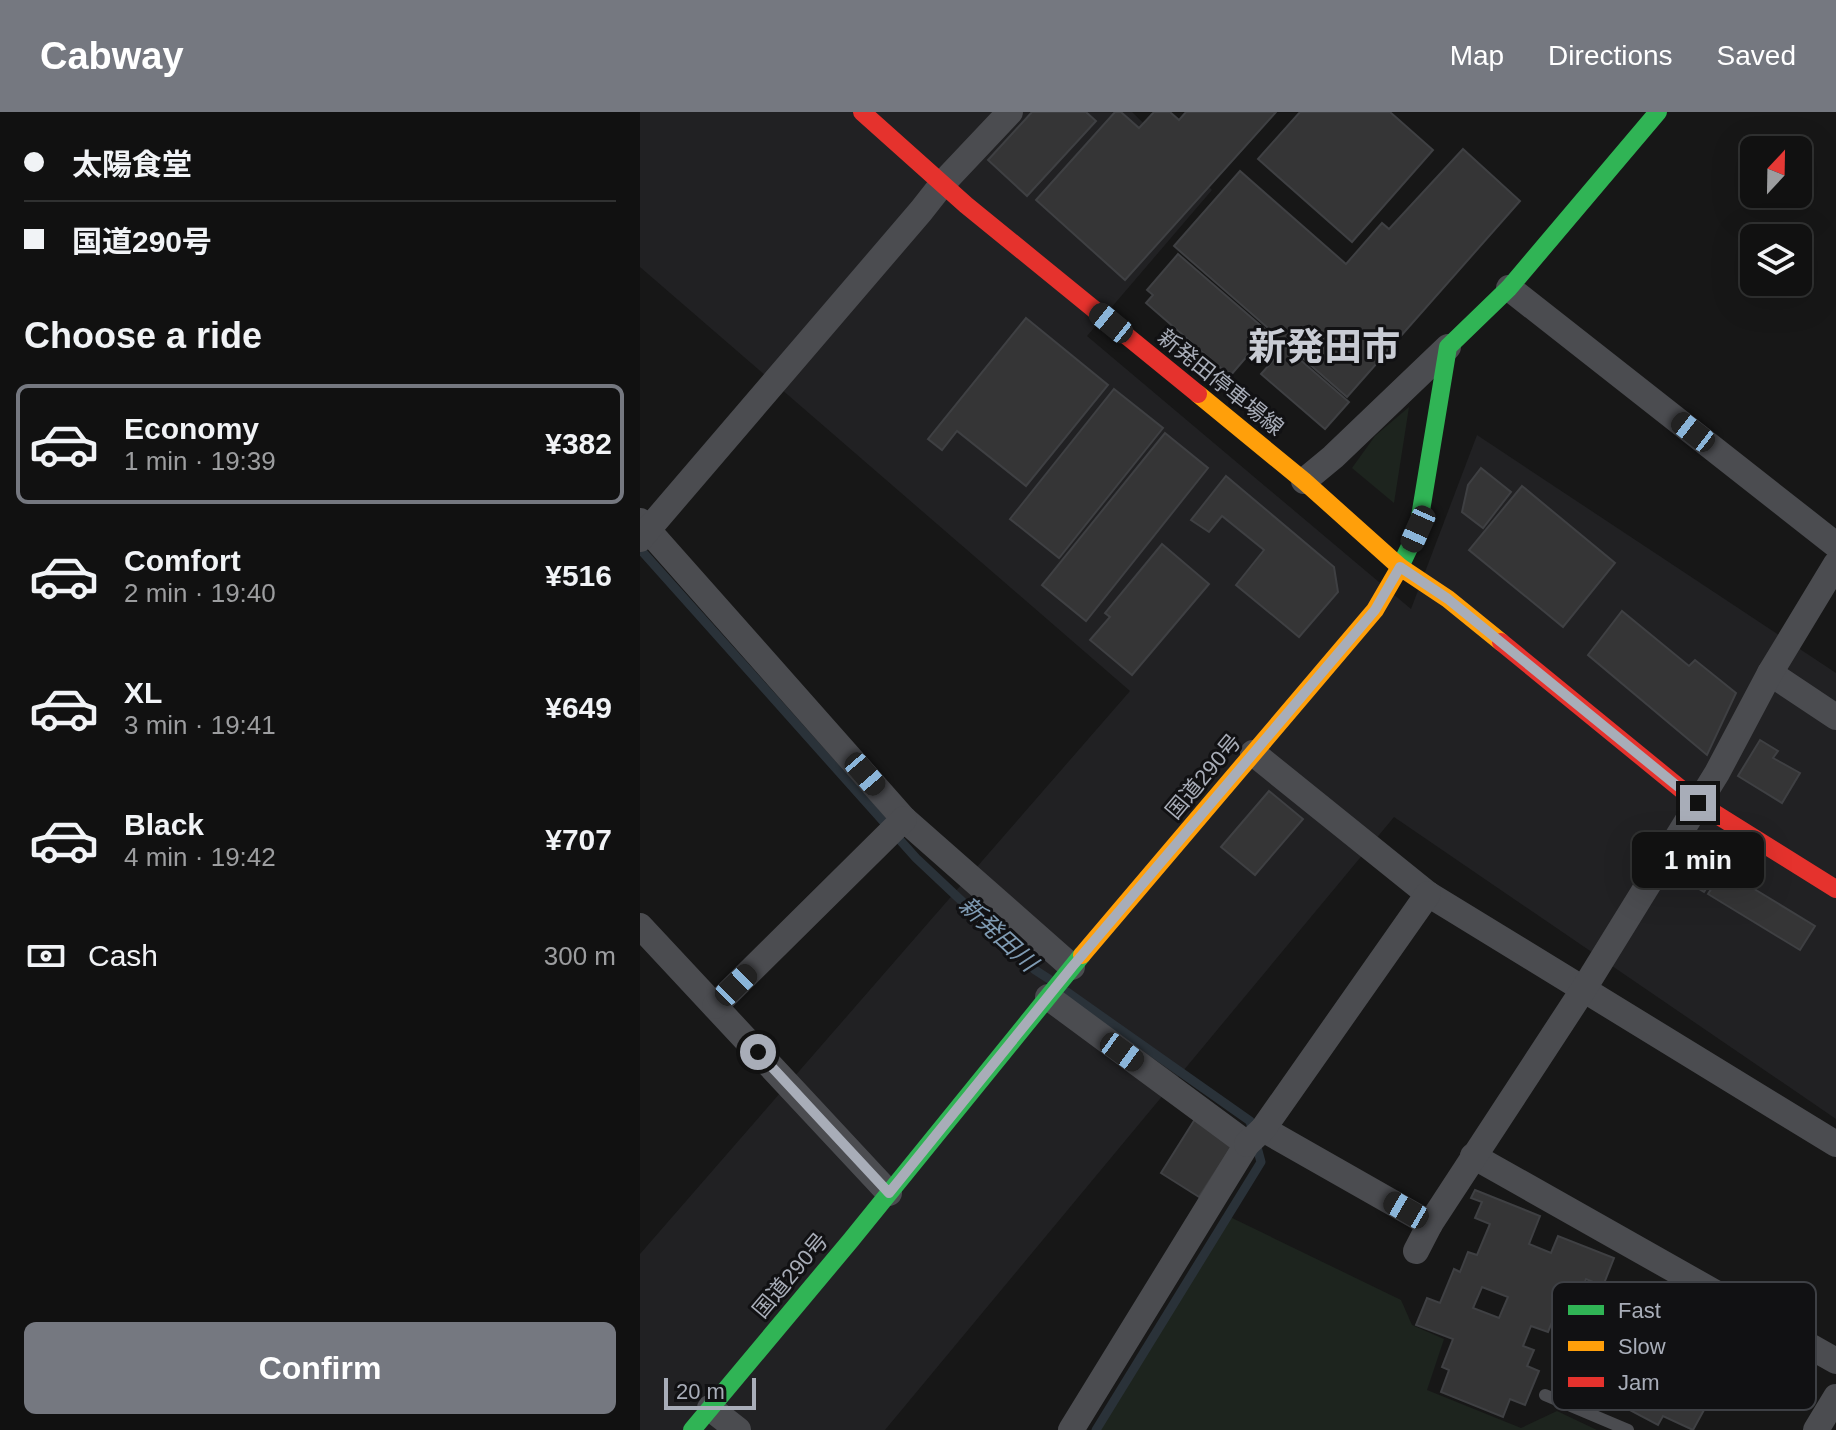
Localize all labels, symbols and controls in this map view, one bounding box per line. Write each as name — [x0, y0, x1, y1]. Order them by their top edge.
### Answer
text: Cabway — [40, 35, 184, 77]
text: Map — [1450, 40, 1504, 71]
text: Directions — [1548, 40, 1673, 71]
text: Saved — [1717, 40, 1796, 71]
north arrow — [1740, 136, 1812, 208]
map controls — [1740, 136, 1812, 296]
text: 太陽食堂 — [72, 148, 192, 181]
button: layers — [1740, 224, 1812, 296]
text: 国道290号 — [72, 225, 212, 258]
car — [1085, 299, 1137, 347]
text: Choose a ride — [24, 315, 262, 356]
street label: 新発田停車場線 — [1153, 324, 1288, 441]
district label: 新発田市 — [1248, 326, 1400, 368]
icon: car — [28, 408, 100, 480]
car — [1667, 408, 1719, 456]
text: Economy — [124, 412, 259, 445]
text: ¥382 — [545, 427, 612, 460]
text: 1 min · 19:39 — [124, 446, 276, 476]
car — [1397, 502, 1439, 556]
icon: car — [28, 540, 100, 612]
text: Comfort — [124, 544, 241, 577]
text: ¥516 — [545, 559, 612, 592]
text: 2 min · 19:40 — [124, 578, 276, 608]
icon: car — [28, 672, 100, 744]
text: XL — [124, 676, 162, 709]
text: ¥649 — [545, 691, 612, 724]
text: 3 min · 19:41 — [124, 710, 276, 740]
street label: 国道290号 — [1161, 729, 1246, 824]
car — [840, 748, 890, 800]
route end — [1680, 785, 1716, 821]
icon: car — [28, 804, 100, 876]
text: Black — [124, 808, 204, 841]
text: ¥707 — [545, 823, 612, 856]
callout: 1 min — [1632, 831, 1764, 887]
text: 4 min · 19:42 — [124, 842, 276, 872]
text: 1 min — [1664, 845, 1732, 875]
water label: 新発田川 — [954, 891, 1045, 978]
icon: cash — [24, 934, 68, 978]
text: Cash — [88, 939, 158, 972]
text: 300 m — [544, 941, 616, 971]
car — [710, 960, 762, 1010]
car — [1096, 1028, 1148, 1076]
route start — [740, 1034, 776, 1070]
car — [1379, 1188, 1433, 1232]
street label: 国道290号 — [748, 1228, 833, 1323]
legend — [1552, 1282, 1816, 1410]
text: Fast — [1618, 1298, 1661, 1323]
button: Confirm — [24, 1322, 616, 1414]
text: Slow — [1618, 1334, 1666, 1359]
text: Jam — [1618, 1370, 1660, 1395]
scale bar — [664, 1374, 756, 1410]
text: 20 m — [676, 1379, 725, 1404]

